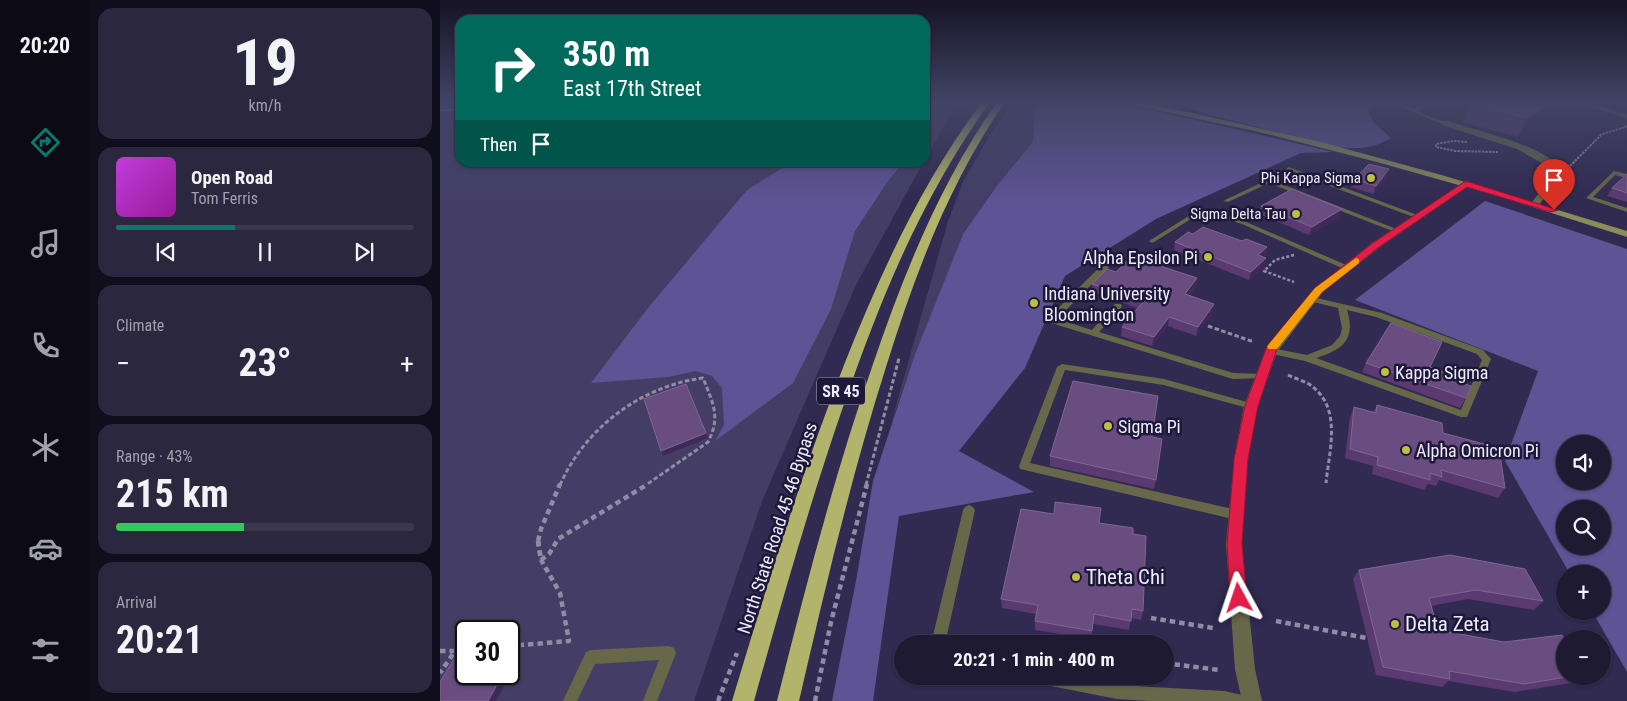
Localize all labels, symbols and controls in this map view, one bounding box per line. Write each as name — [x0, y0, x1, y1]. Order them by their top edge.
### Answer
text: 19 — [232, 25, 298, 101]
text: 20:20 — [20, 33, 70, 58]
text: 350 m — [563, 34, 650, 75]
icon: right — [480, 35, 545, 100]
text: East 17th Street — [563, 76, 702, 101]
text: km/h — [249, 96, 281, 115]
icon: directions — [28, 125, 63, 160]
icon: arrive — [527, 130, 555, 158]
text: Then — [480, 133, 517, 156]
pin — [1533, 159, 1575, 210]
text: Open Road — [191, 166, 273, 189]
icon: arrive — [1540, 166, 1568, 194]
place label: Phi Kappa Sigma — [1261, 169, 1361, 187]
marker: Phi Kappa Sigma — [1365, 172, 1377, 184]
text: Tom Ferris — [191, 189, 258, 208]
place label: Sigma Delta Tau — [1190, 205, 1286, 223]
marker: Sigma Delta Tau — [1290, 208, 1302, 220]
icon: music — [28, 226, 63, 261]
icon: previous — [152, 238, 180, 266]
icon: pause — [251, 238, 279, 266]
icon: next — [350, 238, 378, 266]
place label: Alpha Epsilon Pi — [1083, 247, 1198, 268]
marker: Alpha Epsilon Pi — [1202, 251, 1214, 263]
place label: Indiana University Bloomington — [1044, 283, 1171, 325]
marker: Indiana University Bloomington — [1028, 297, 1040, 309]
text: Climate — [116, 316, 164, 335]
icon: phone — [28, 328, 63, 363]
text: 23° — [238, 341, 292, 385]
text: − — [116, 347, 130, 380]
text: + — [400, 347, 414, 380]
place label: Kappa Sigma — [1395, 362, 1488, 383]
marker: Kappa Sigma — [1379, 366, 1391, 378]
road number: SR 45 — [817, 378, 865, 404]
place label: Sigma Pi — [1118, 416, 1181, 437]
street label: North State Road 45 46 Bypass — [733, 420, 821, 636]
marker: Sigma Pi — [1102, 420, 1114, 432]
icon: climate — [28, 430, 63, 465]
map controls — [1556, 435, 1611, 685]
button: sound — [1556, 435, 1611, 490]
place label: Alpha Omicron Pi — [1416, 440, 1539, 461]
marker: Alpha Omicron Pi — [1400, 444, 1412, 456]
text: Range · 43% — [116, 447, 192, 466]
text: 215 km — [116, 472, 229, 516]
button: search — [1556, 500, 1611, 555]
icon: car — [28, 531, 63, 566]
place label: Theta Chi — [1086, 565, 1165, 589]
button: + — [1556, 565, 1611, 620]
marker: Theta Chi — [1070, 571, 1082, 583]
position arrow — [1212, 571, 1264, 623]
text: Arrival — [116, 593, 157, 612]
place label: Delta Zeta — [1405, 612, 1490, 636]
text: 20:21 — [116, 618, 203, 662]
marker: Delta Zeta — [1389, 618, 1401, 630]
speed limit sign: 30 — [455, 620, 520, 685]
button: − — [1556, 630, 1611, 685]
icon: filters — [28, 633, 63, 668]
text: 20:21 · 1 min · 400 m — [953, 648, 1115, 671]

